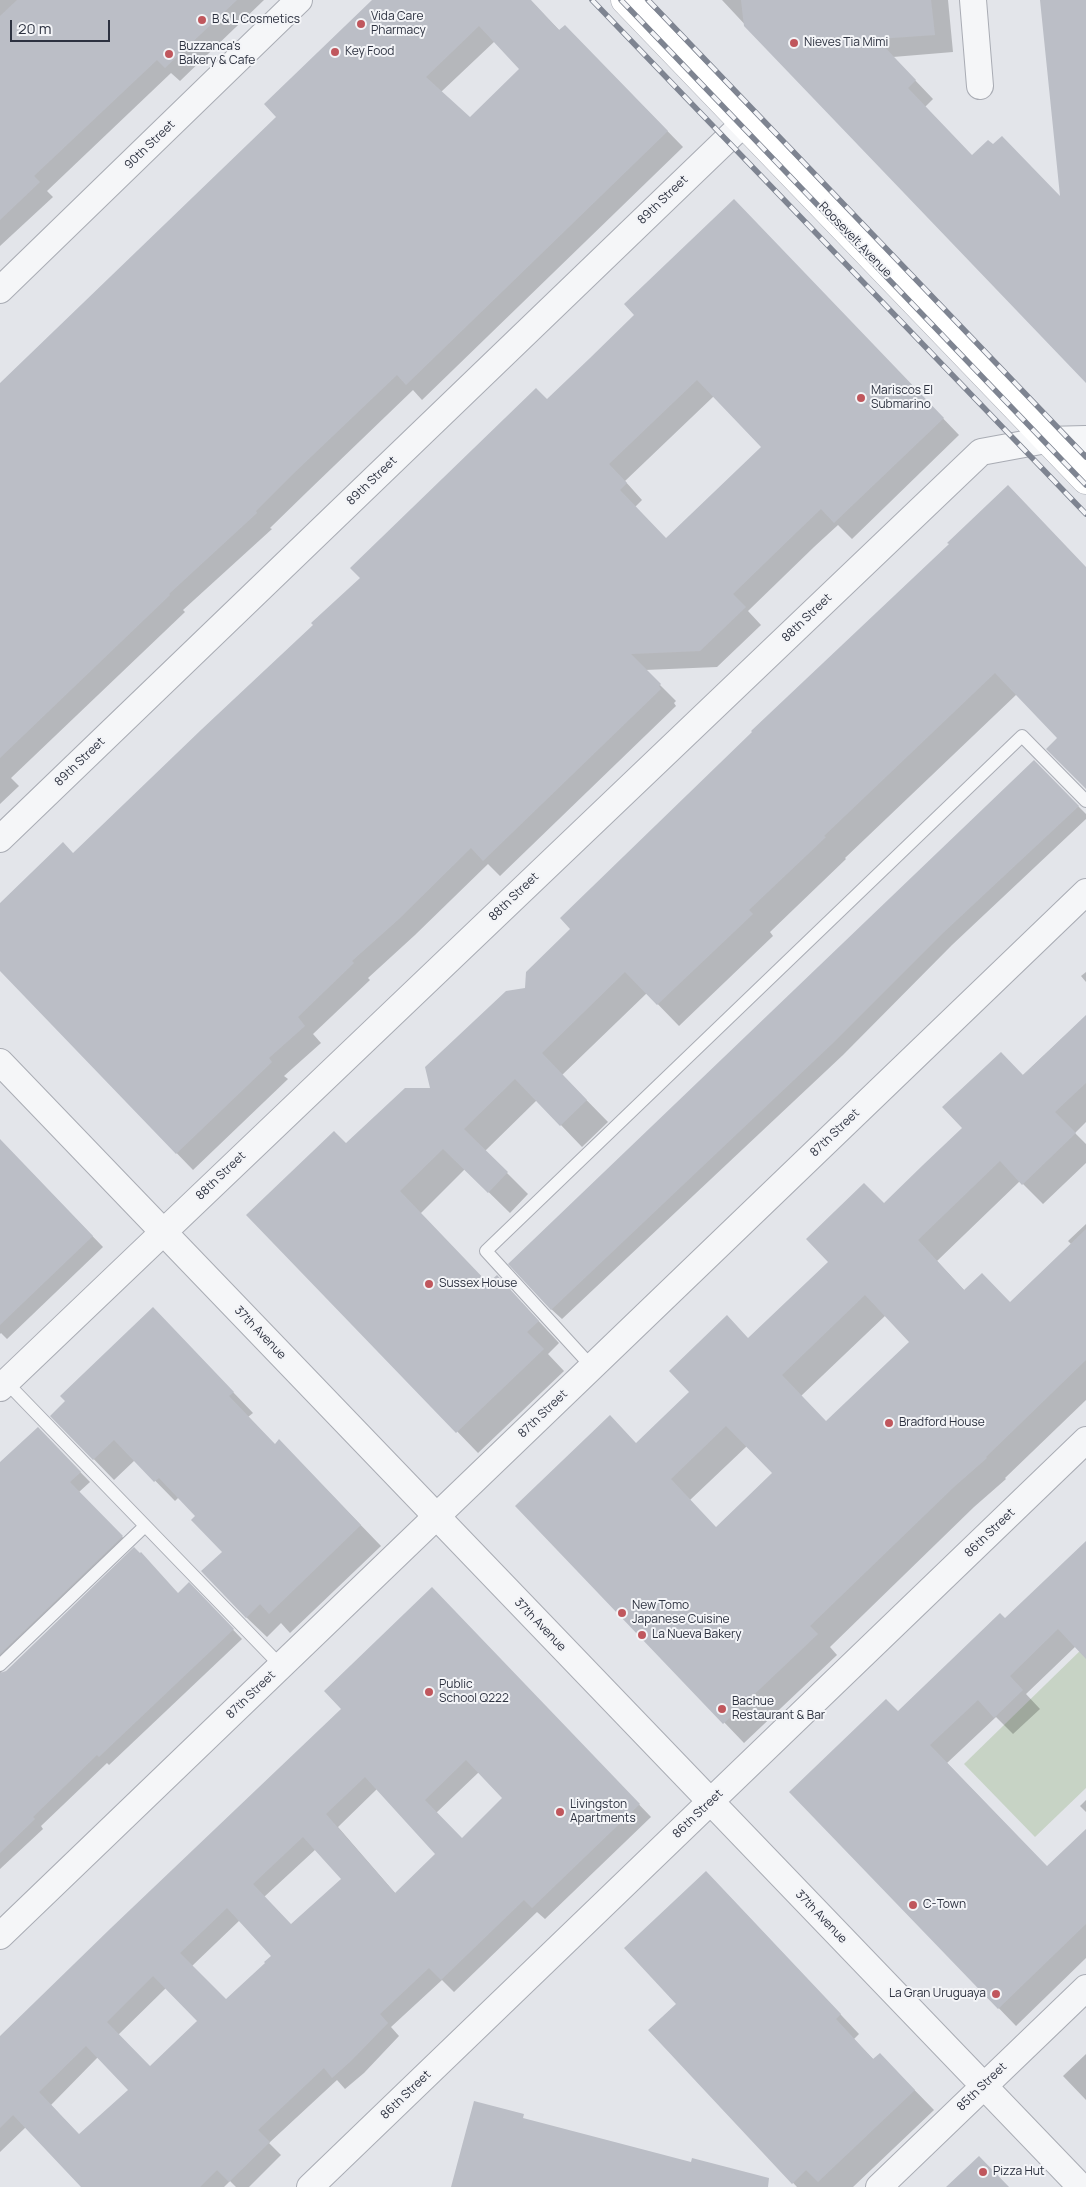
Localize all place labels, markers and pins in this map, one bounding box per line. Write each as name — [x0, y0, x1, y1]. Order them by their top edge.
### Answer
place label: Vida Care Pharmacy — [371, 10, 426, 38]
place label: B & L Cosmetics — [212, 13, 300, 27]
marker: B & L Cosmetics — [196, 14, 208, 26]
marker: Vida Care Pharmacy — [355, 18, 367, 30]
place label: Nieves Tia Mimi — [804, 36, 888, 50]
marker: Nieves Tia Mimi — [788, 37, 800, 49]
place label: Buzzanca's Bakery & Cafe — [179, 40, 255, 68]
place label: Key Food — [345, 45, 394, 59]
marker: Key Food — [329, 46, 341, 58]
marker: Buzzanca's Bakery & Cafe — [163, 48, 175, 60]
place label: Mariscos El Submarino — [871, 384, 933, 412]
marker: Mariscos El Submarino — [855, 392, 867, 404]
place label: Sussex House — [439, 1277, 517, 1291]
marker: Sussex House — [423, 1278, 435, 1290]
place label: Bradford House — [899, 1416, 985, 1430]
marker: Bradford House — [883, 1417, 895, 1429]
place label: New Tomo Japanese Cuisine — [632, 1599, 730, 1627]
marker: New Tomo Japanese Cuisine — [616, 1607, 628, 1619]
place label: La Nueva Bakery — [652, 1628, 742, 1642]
marker: La Nueva Bakery — [636, 1629, 648, 1641]
place label: Public School Q222 — [439, 1678, 509, 1706]
marker: Public School Q222 — [423, 1686, 435, 1698]
place label: Bachue Restaurant & Bar — [732, 1695, 825, 1723]
marker: Bachue Restaurant & Bar — [716, 1703, 728, 1715]
place label: Livingston Apartments — [570, 1798, 636, 1826]
marker: Livingston Apartments — [554, 1806, 566, 1818]
place label: C-Town — [923, 1898, 966, 1912]
marker: C-Town — [907, 1899, 919, 1911]
place label: La Gran Uruguaya — [889, 1987, 986, 2001]
marker: La Gran Uruguaya — [990, 1988, 1002, 2000]
place label: Pizza Hut — [993, 2165, 1045, 2179]
marker: Pizza Hut — [977, 2166, 989, 2178]

